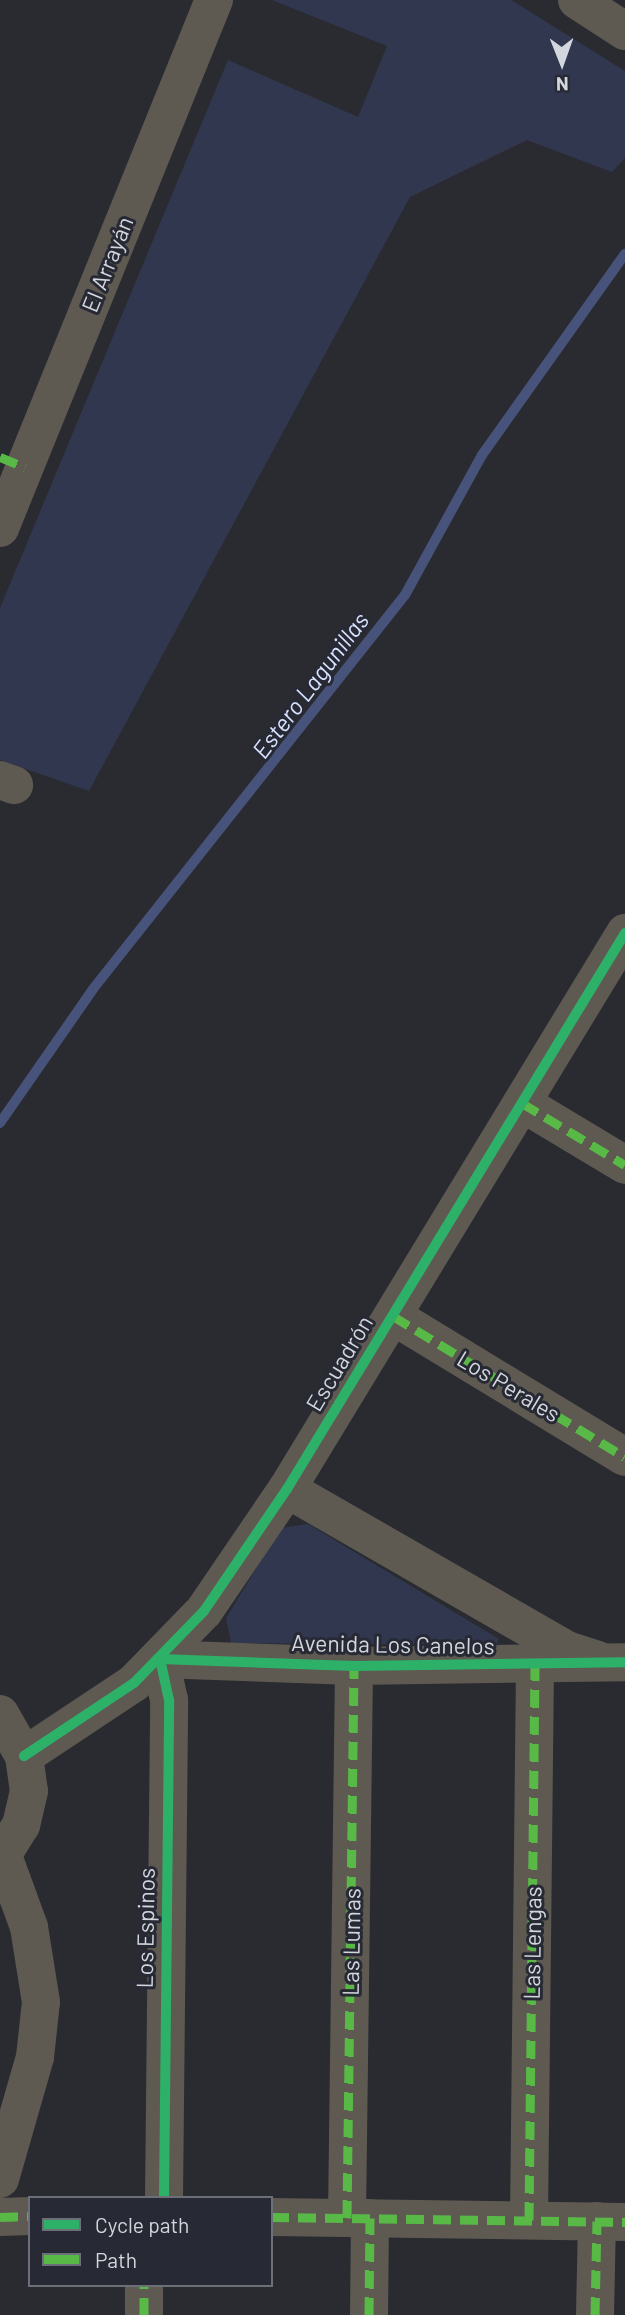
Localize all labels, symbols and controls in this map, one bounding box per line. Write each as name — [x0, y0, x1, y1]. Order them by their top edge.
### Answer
north arrow — [527, 28, 597, 98]
text: N — [556, 73, 569, 96]
street label: El Arrayán — [75, 212, 139, 316]
water label: Estero Lagunillas — [246, 606, 374, 764]
street label: Escuadrón — [300, 1310, 378, 1416]
street label: Los Perales — [453, 1345, 565, 1427]
street label: Avenida Los Canelos — [291, 1628, 495, 1660]
street label: Los Espinos — [130, 1867, 160, 1989]
street label: Las Lengas — [517, 1886, 547, 2000]
street label: Las Lumas — [336, 1888, 366, 1996]
legend — [28, 2196, 273, 2287]
text: Cycle path — [95, 2212, 189, 2237]
text: Path — [95, 2247, 137, 2272]

